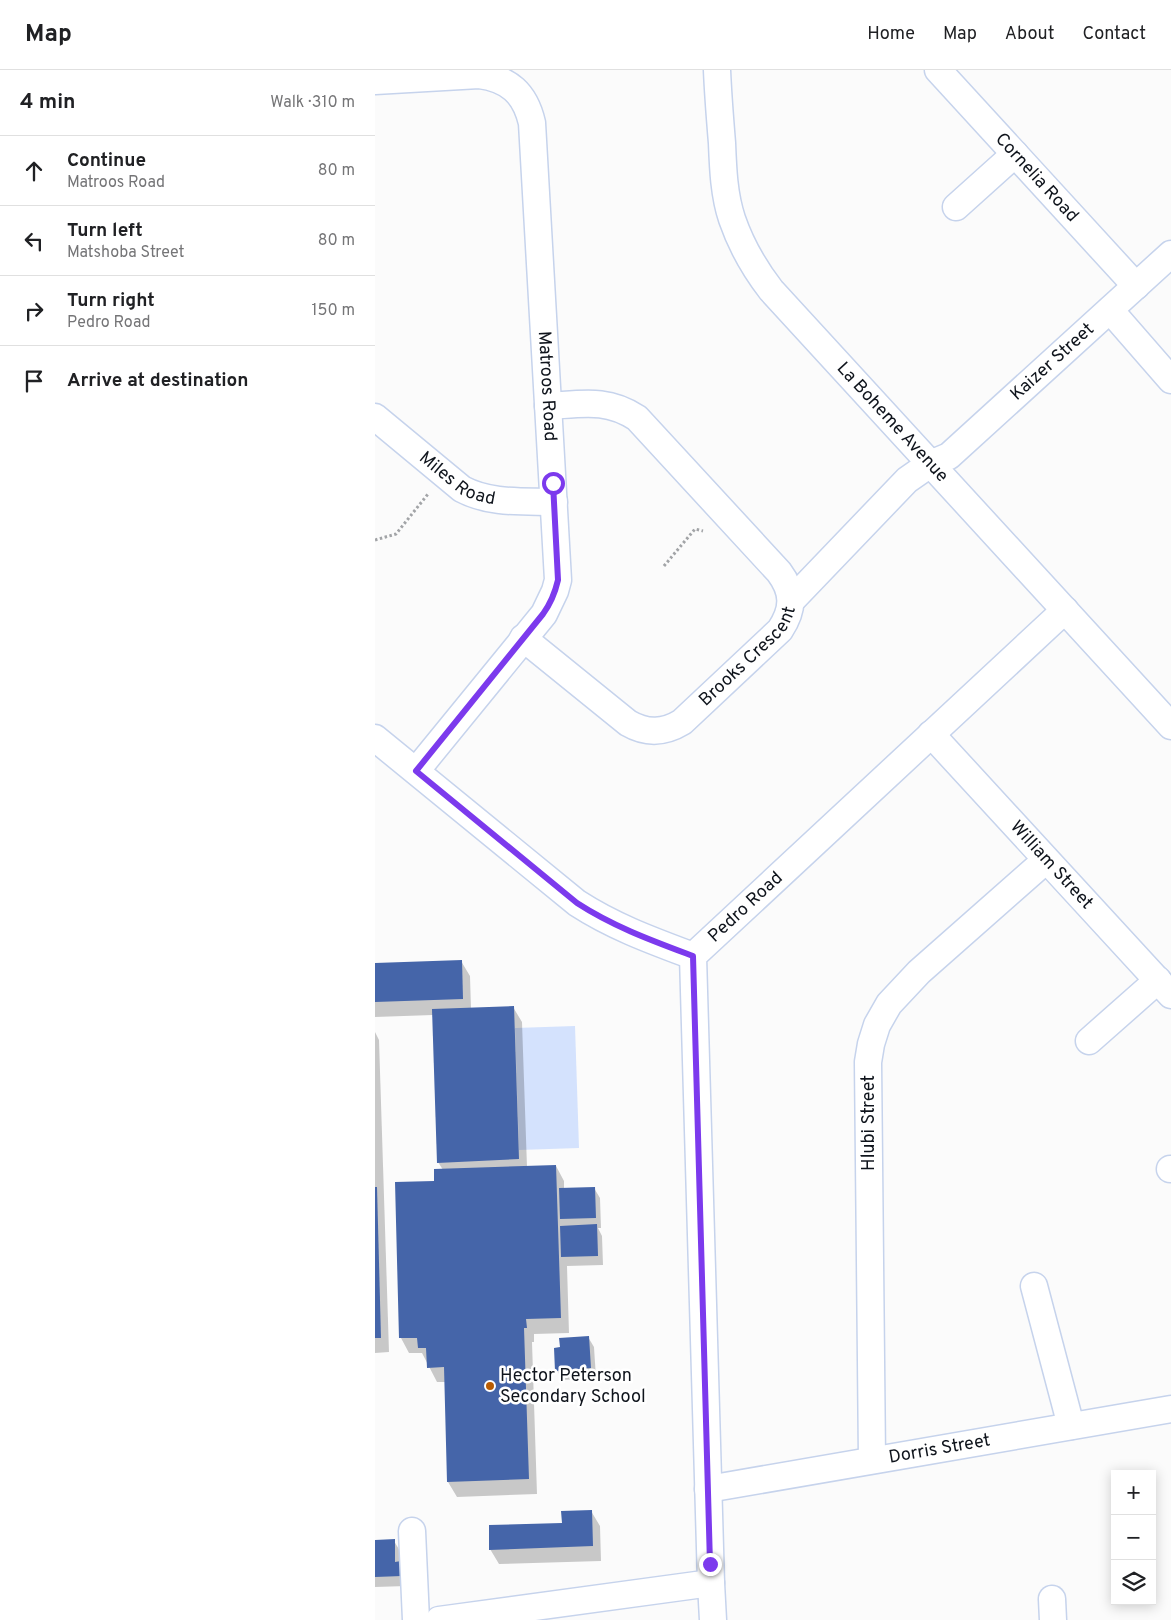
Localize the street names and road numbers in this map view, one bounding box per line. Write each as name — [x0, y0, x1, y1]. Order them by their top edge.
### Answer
street label: Cornelia Road — [990, 128, 1083, 227]
street label: Kaizer Street — [1006, 318, 1099, 406]
street label: Matroos Road — [532, 330, 562, 442]
street label: La Boheme Avenue — [832, 357, 953, 487]
street label: Miles Road — [414, 446, 497, 511]
street label: Brooks Crescent — [694, 604, 801, 712]
street label: William Street — [1005, 816, 1098, 914]
street label: Pedro Road — [703, 867, 788, 948]
street label: Hlubi Street — [858, 1075, 881, 1171]
street label: Dorris Street — [887, 1429, 992, 1469]

